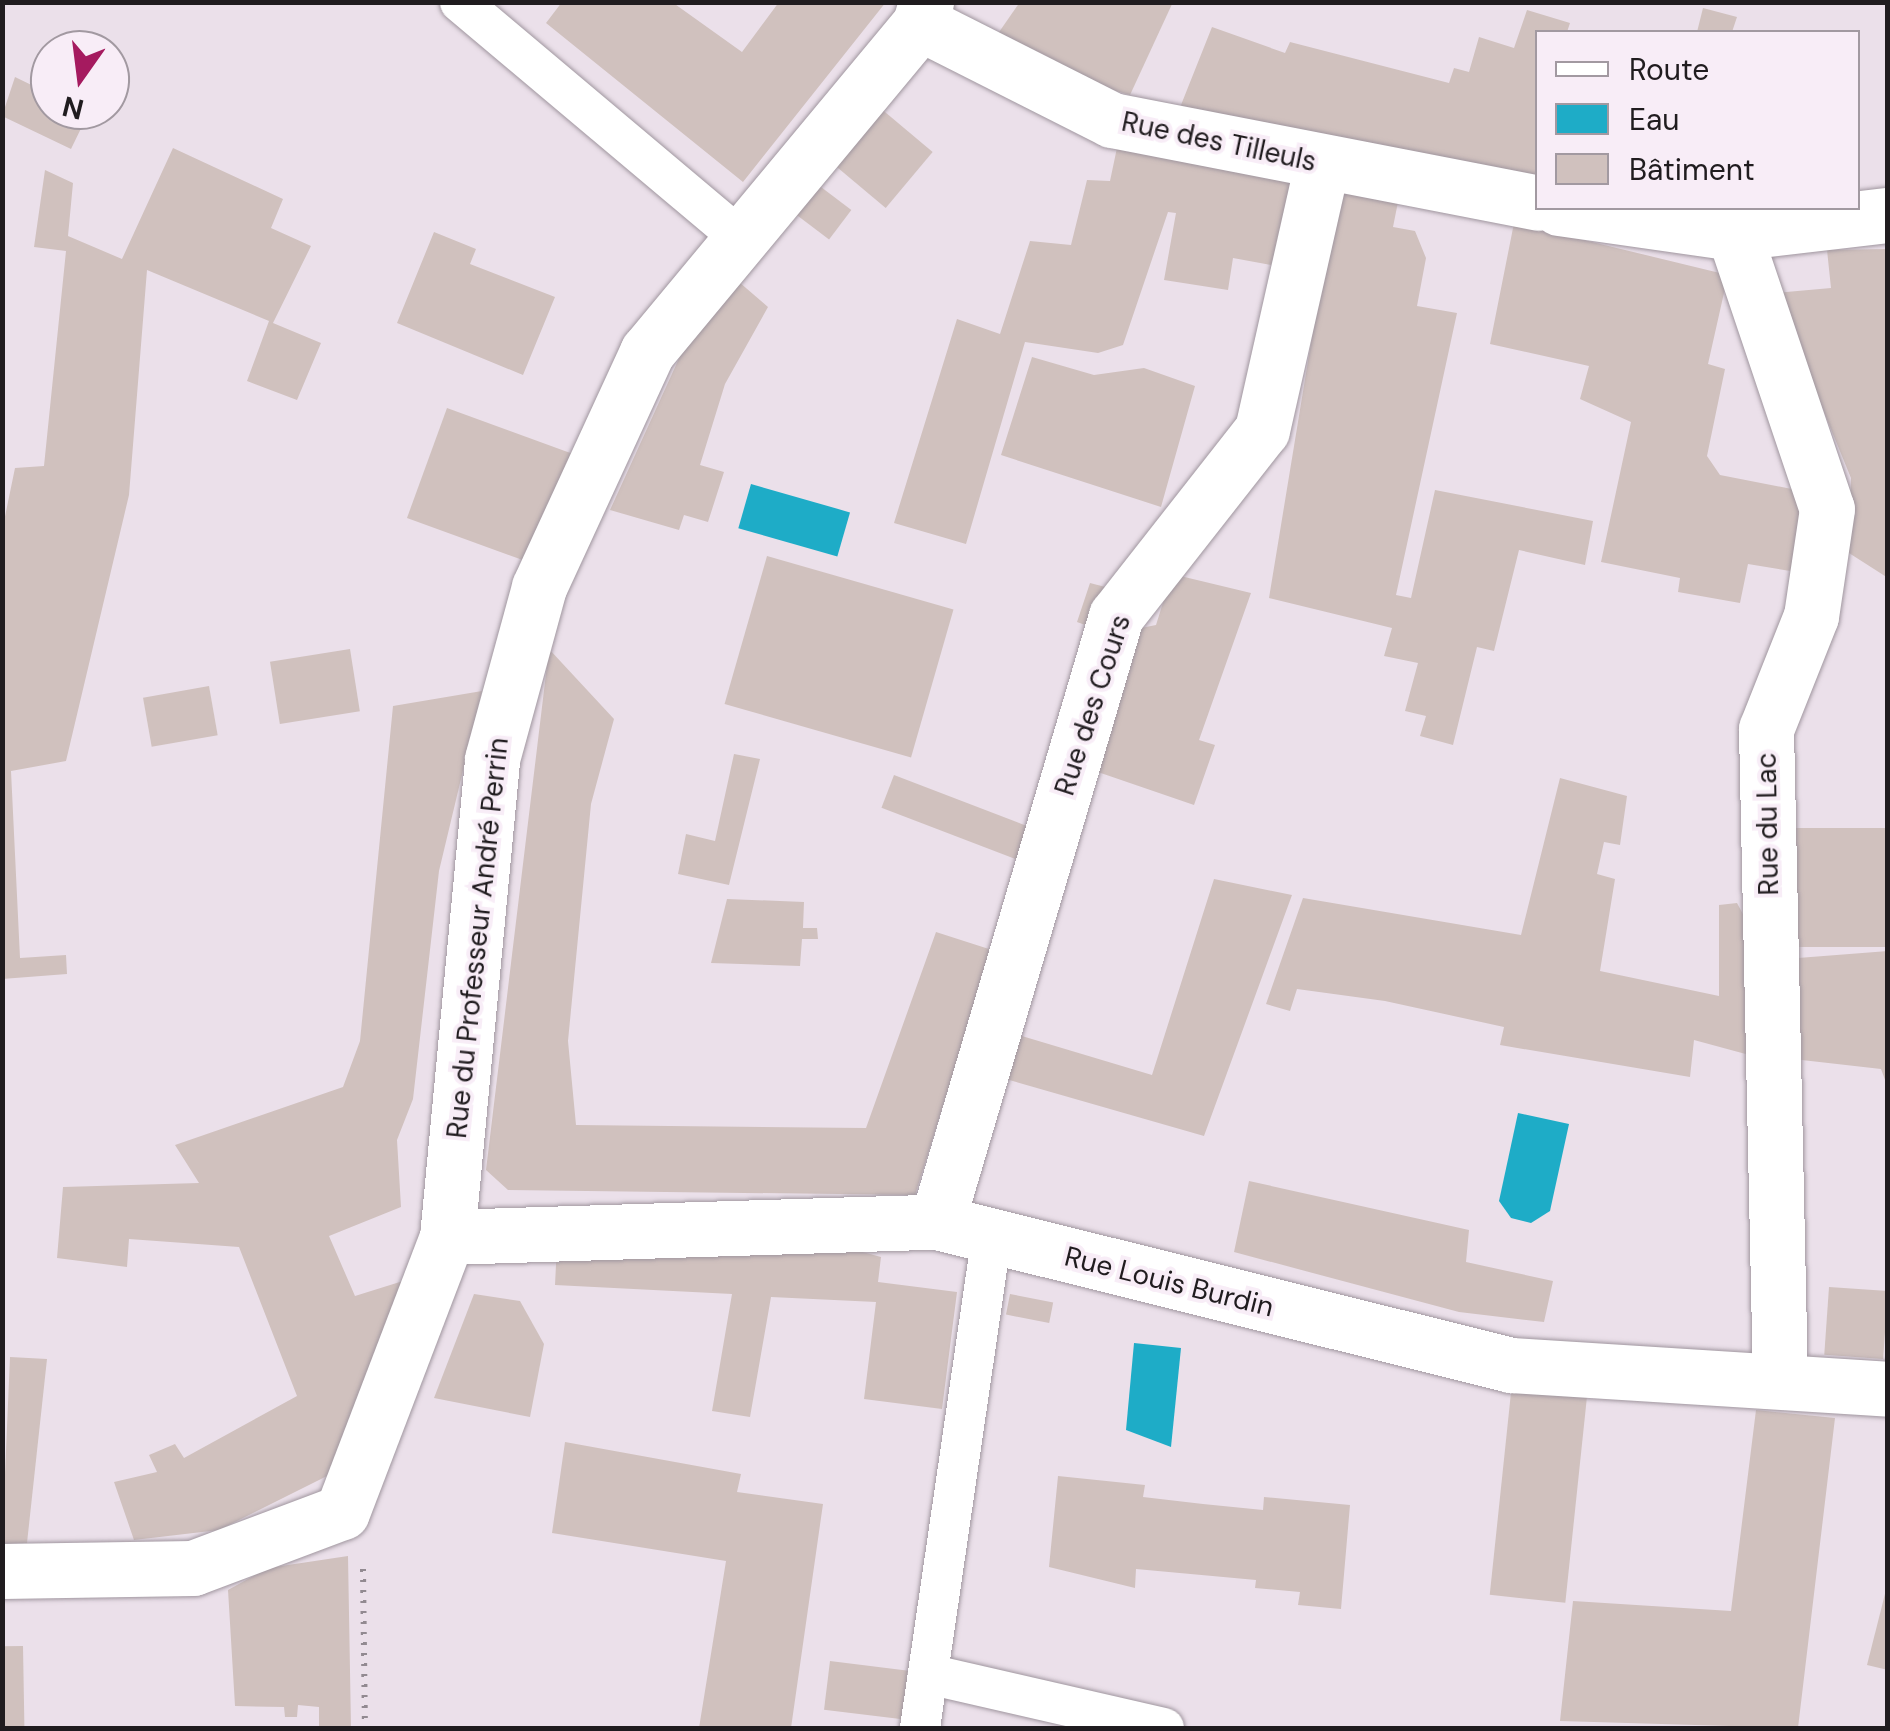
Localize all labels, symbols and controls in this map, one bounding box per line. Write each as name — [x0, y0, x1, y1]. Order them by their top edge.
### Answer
north arrow — [30, 30, 130, 130]
legend — [1535, 30, 1860, 210]
text: Route — [1629, 50, 1709, 89]
text: N — [59, 87, 87, 128]
text: Eau — [1629, 100, 1679, 139]
street label: Rue des Tilleuls — [1119, 105, 1319, 179]
text: Bâtiment — [1629, 150, 1755, 189]
street label: Rue des Cours — [1048, 610, 1138, 800]
street label: Rue du Professeur André Perrin — [440, 736, 516, 1140]
street label: Rue du Lac — [1750, 752, 1786, 896]
street label: Rue Louis Burdin — [1061, 1240, 1277, 1324]

